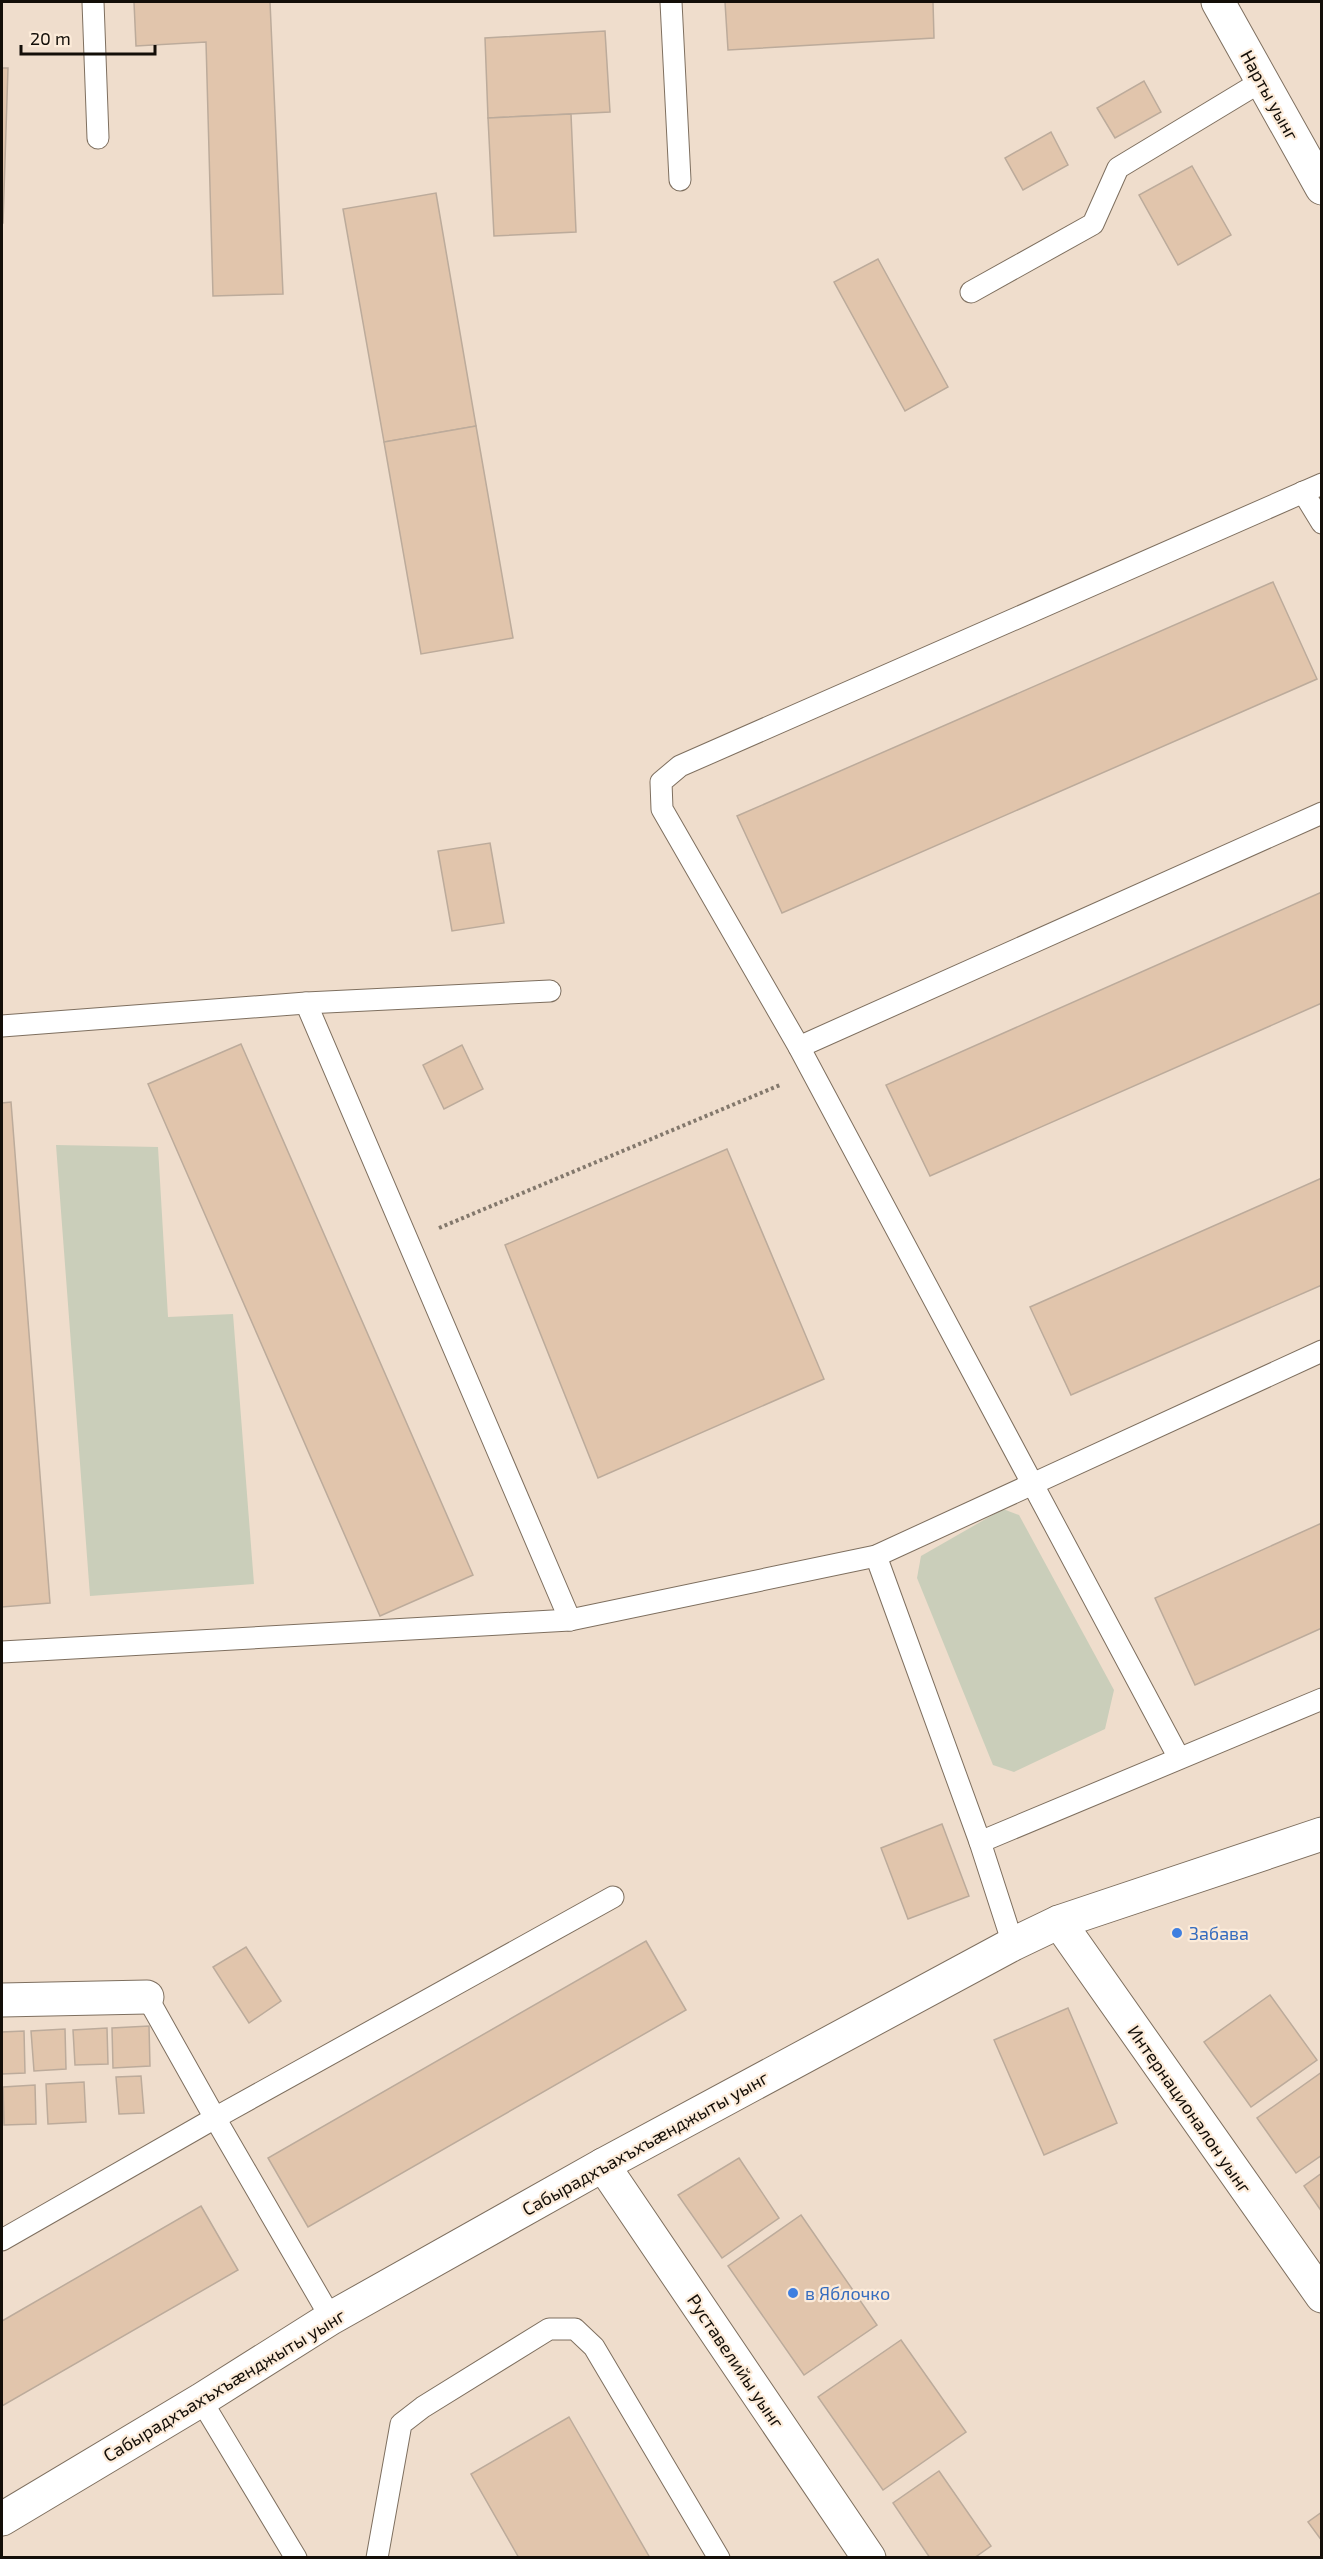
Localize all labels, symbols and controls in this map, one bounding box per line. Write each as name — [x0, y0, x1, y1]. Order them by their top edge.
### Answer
scale bar — [21, 18, 154, 56]
text: 20 m — [30, 27, 71, 49]
street label: Нарты уынг — [1236, 46, 1304, 144]
place label: Забава — [1189, 1922, 1249, 1944]
marker: Забава — [1170, 1926, 1184, 1940]
street label: Интернационалон уынг — [1124, 2021, 1256, 2197]
street label: Сабырадхъахъхъæнджыты уынг — [518, 2066, 772, 2220]
place label: в Яблочко — [805, 2282, 890, 2304]
marker: в Яблочко — [786, 2286, 800, 2300]
street label: Руставелийы уынг — [683, 2290, 789, 2432]
street label: Сабырадхъахъхъæнджыты уынг — [99, 2304, 349, 2466]

